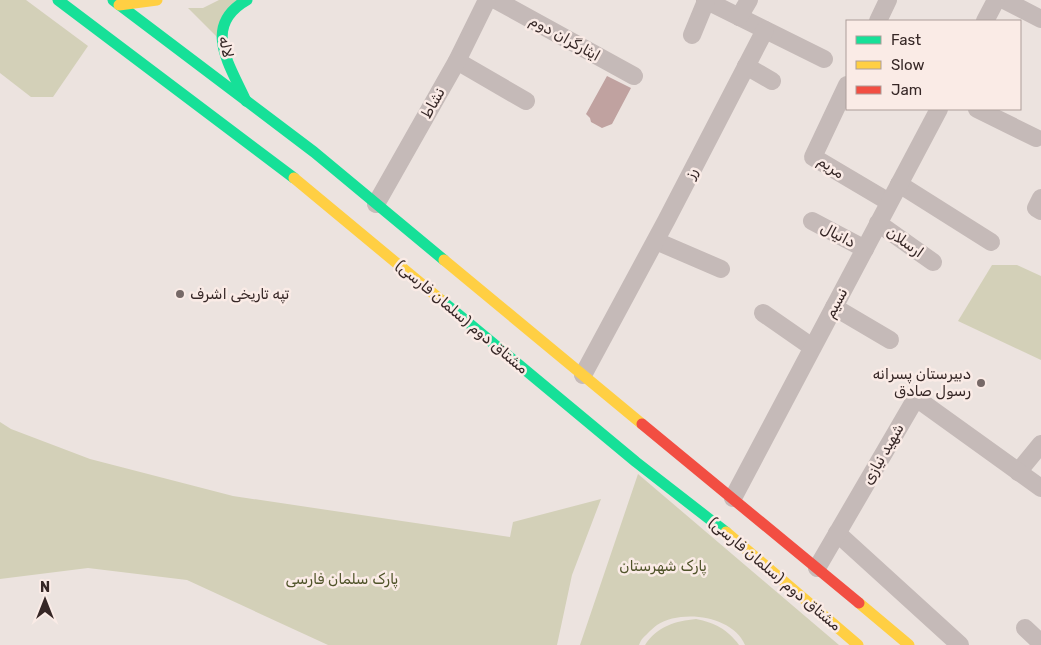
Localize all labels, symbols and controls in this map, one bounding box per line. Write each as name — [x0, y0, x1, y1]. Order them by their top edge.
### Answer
street label: ایثارگران دوم — [526, 11, 603, 66]
legend — [846, 20, 1021, 110]
text: Fast — [891, 31, 921, 49]
street label: لاله — [215, 35, 237, 59]
text: Slow — [891, 56, 924, 74]
text: Jam — [891, 81, 922, 99]
street label: نشاط — [417, 85, 449, 121]
street label: مریم — [814, 152, 848, 183]
street label: رز — [680, 164, 701, 182]
street label: دانیال — [818, 218, 858, 252]
street label: ارسلان — [883, 223, 927, 261]
street label: مشتاق دوم (سلمان فارسی) — [391, 256, 532, 378]
place label: تپه تاریخی اشرف — [190, 285, 289, 304]
street label: نسیم — [821, 285, 852, 322]
marker: تپه تاریخی اشرف — [174, 288, 186, 300]
place label: دبیرستان پسرانه رسول صادق — [873, 365, 971, 400]
marker: دبیرستان پسرانه رسول صادق — [975, 377, 987, 389]
street label: شهید نیازی — [858, 420, 908, 488]
street label: مشتاق دوم (سلمان فارسی) — [704, 513, 845, 635]
park label: پارک شهرستان — [619, 557, 707, 576]
park label: پارک سلمان فارسی — [286, 570, 398, 589]
north arrow — [20, 575, 70, 625]
text: N — [40, 579, 50, 596]

